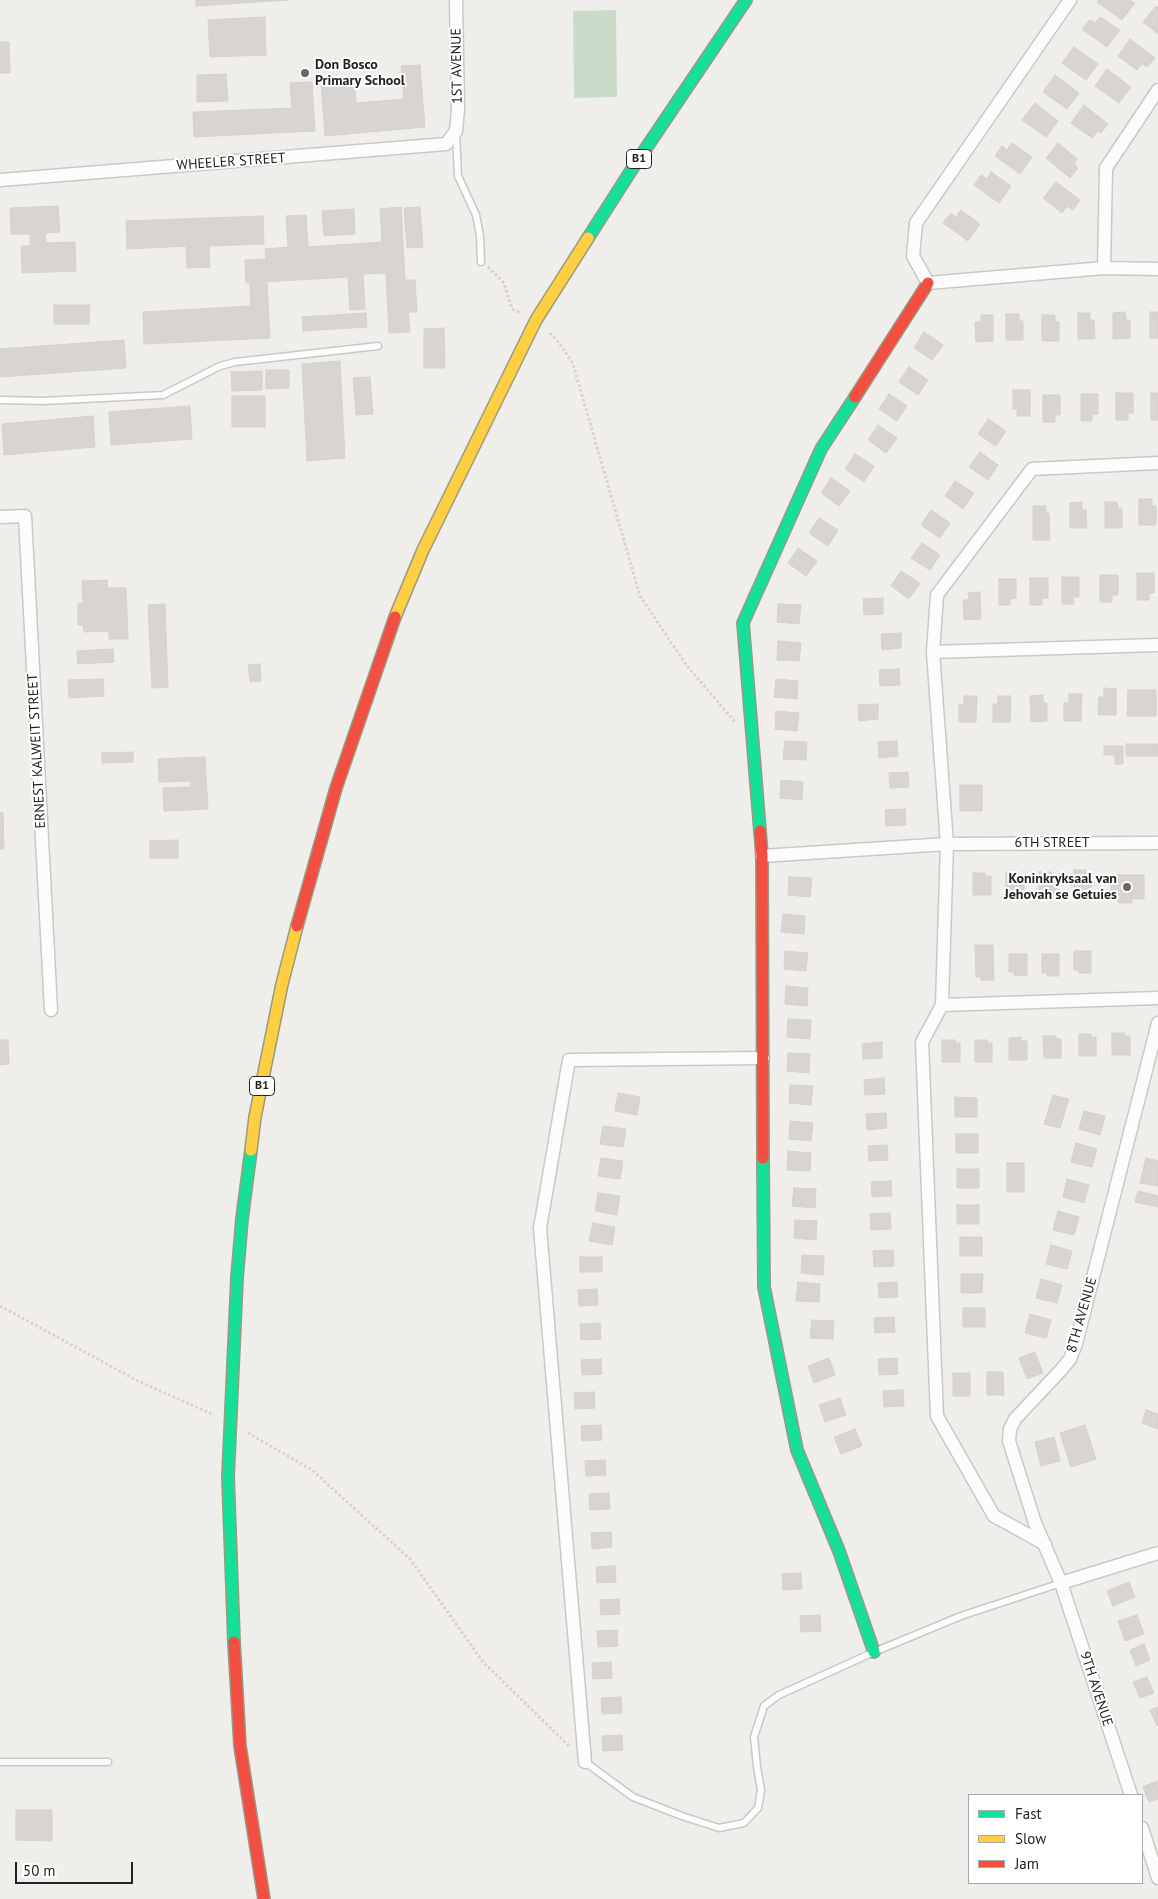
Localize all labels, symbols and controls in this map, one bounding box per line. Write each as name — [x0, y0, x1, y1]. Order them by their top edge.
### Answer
street label: 1ST AVENUE — [448, 28, 466, 104]
place label: Don Bosco Primary School — [315, 57, 405, 90]
marker: Don Bosco Primary School — [299, 67, 311, 79]
street label: WHEELER STREET — [176, 150, 286, 174]
road number: B1 — [626, 150, 652, 168]
street label: ERNEST KALWEIT STREET — [25, 673, 49, 829]
street label: 6TH STREET — [1015, 835, 1089, 851]
place label: Koninkryksaal van Jehovah se Getuies — [1004, 871, 1117, 904]
marker: Koninkryksaal van Jehovah se Getuies — [1121, 881, 1133, 893]
road number: B1 — [250, 1076, 274, 1096]
street label: 8TH AVENUE — [1063, 1275, 1101, 1355]
street label: 9TH AVENUE — [1076, 1649, 1116, 1729]
legend — [968, 1794, 1143, 1884]
text: Fast — [1015, 1804, 1042, 1823]
text: Slow — [1015, 1829, 1046, 1848]
scale bar — [18, 1852, 135, 1884]
text: Jam — [1015, 1854, 1039, 1873]
text: 50 m — [23, 1861, 56, 1880]

